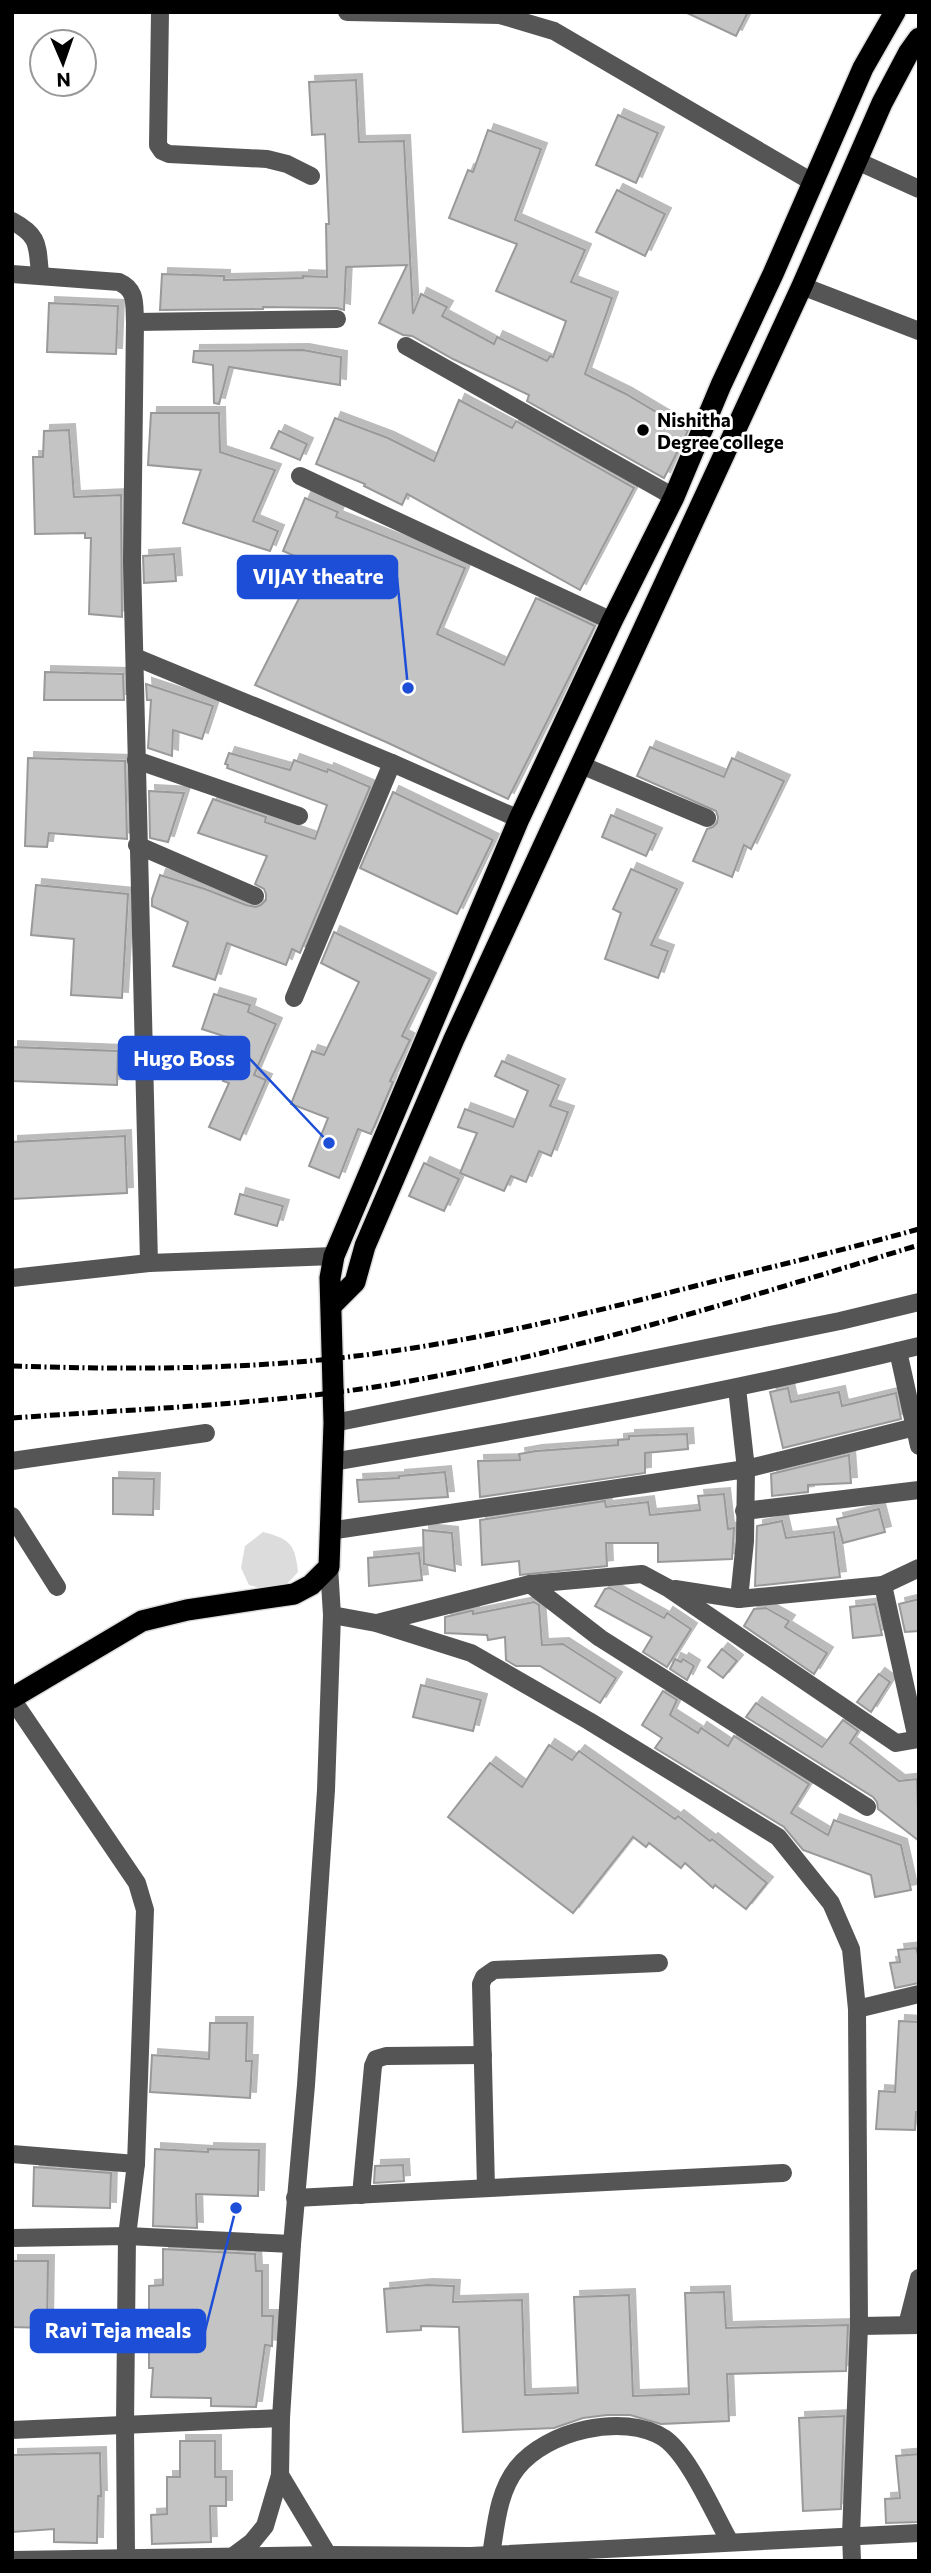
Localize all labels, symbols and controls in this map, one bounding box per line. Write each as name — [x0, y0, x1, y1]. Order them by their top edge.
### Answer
north arrow — [28, 28, 98, 98]
text: N — [56, 69, 71, 92]
place label: Nishitha Degree college — [657, 408, 784, 453]
marker: Nishitha Degree college — [635, 422, 651, 438]
callout: VIJAY theatre — [238, 556, 397, 598]
text: VIJAY theatre — [253, 563, 384, 588]
callout: Hugo Boss — [119, 1037, 249, 1079]
text: Hugo Boss — [133, 1045, 235, 1070]
callout: Ravi Teja meals — [31, 2310, 205, 2352]
text: Ravi Teja meals — [45, 2317, 191, 2342]

